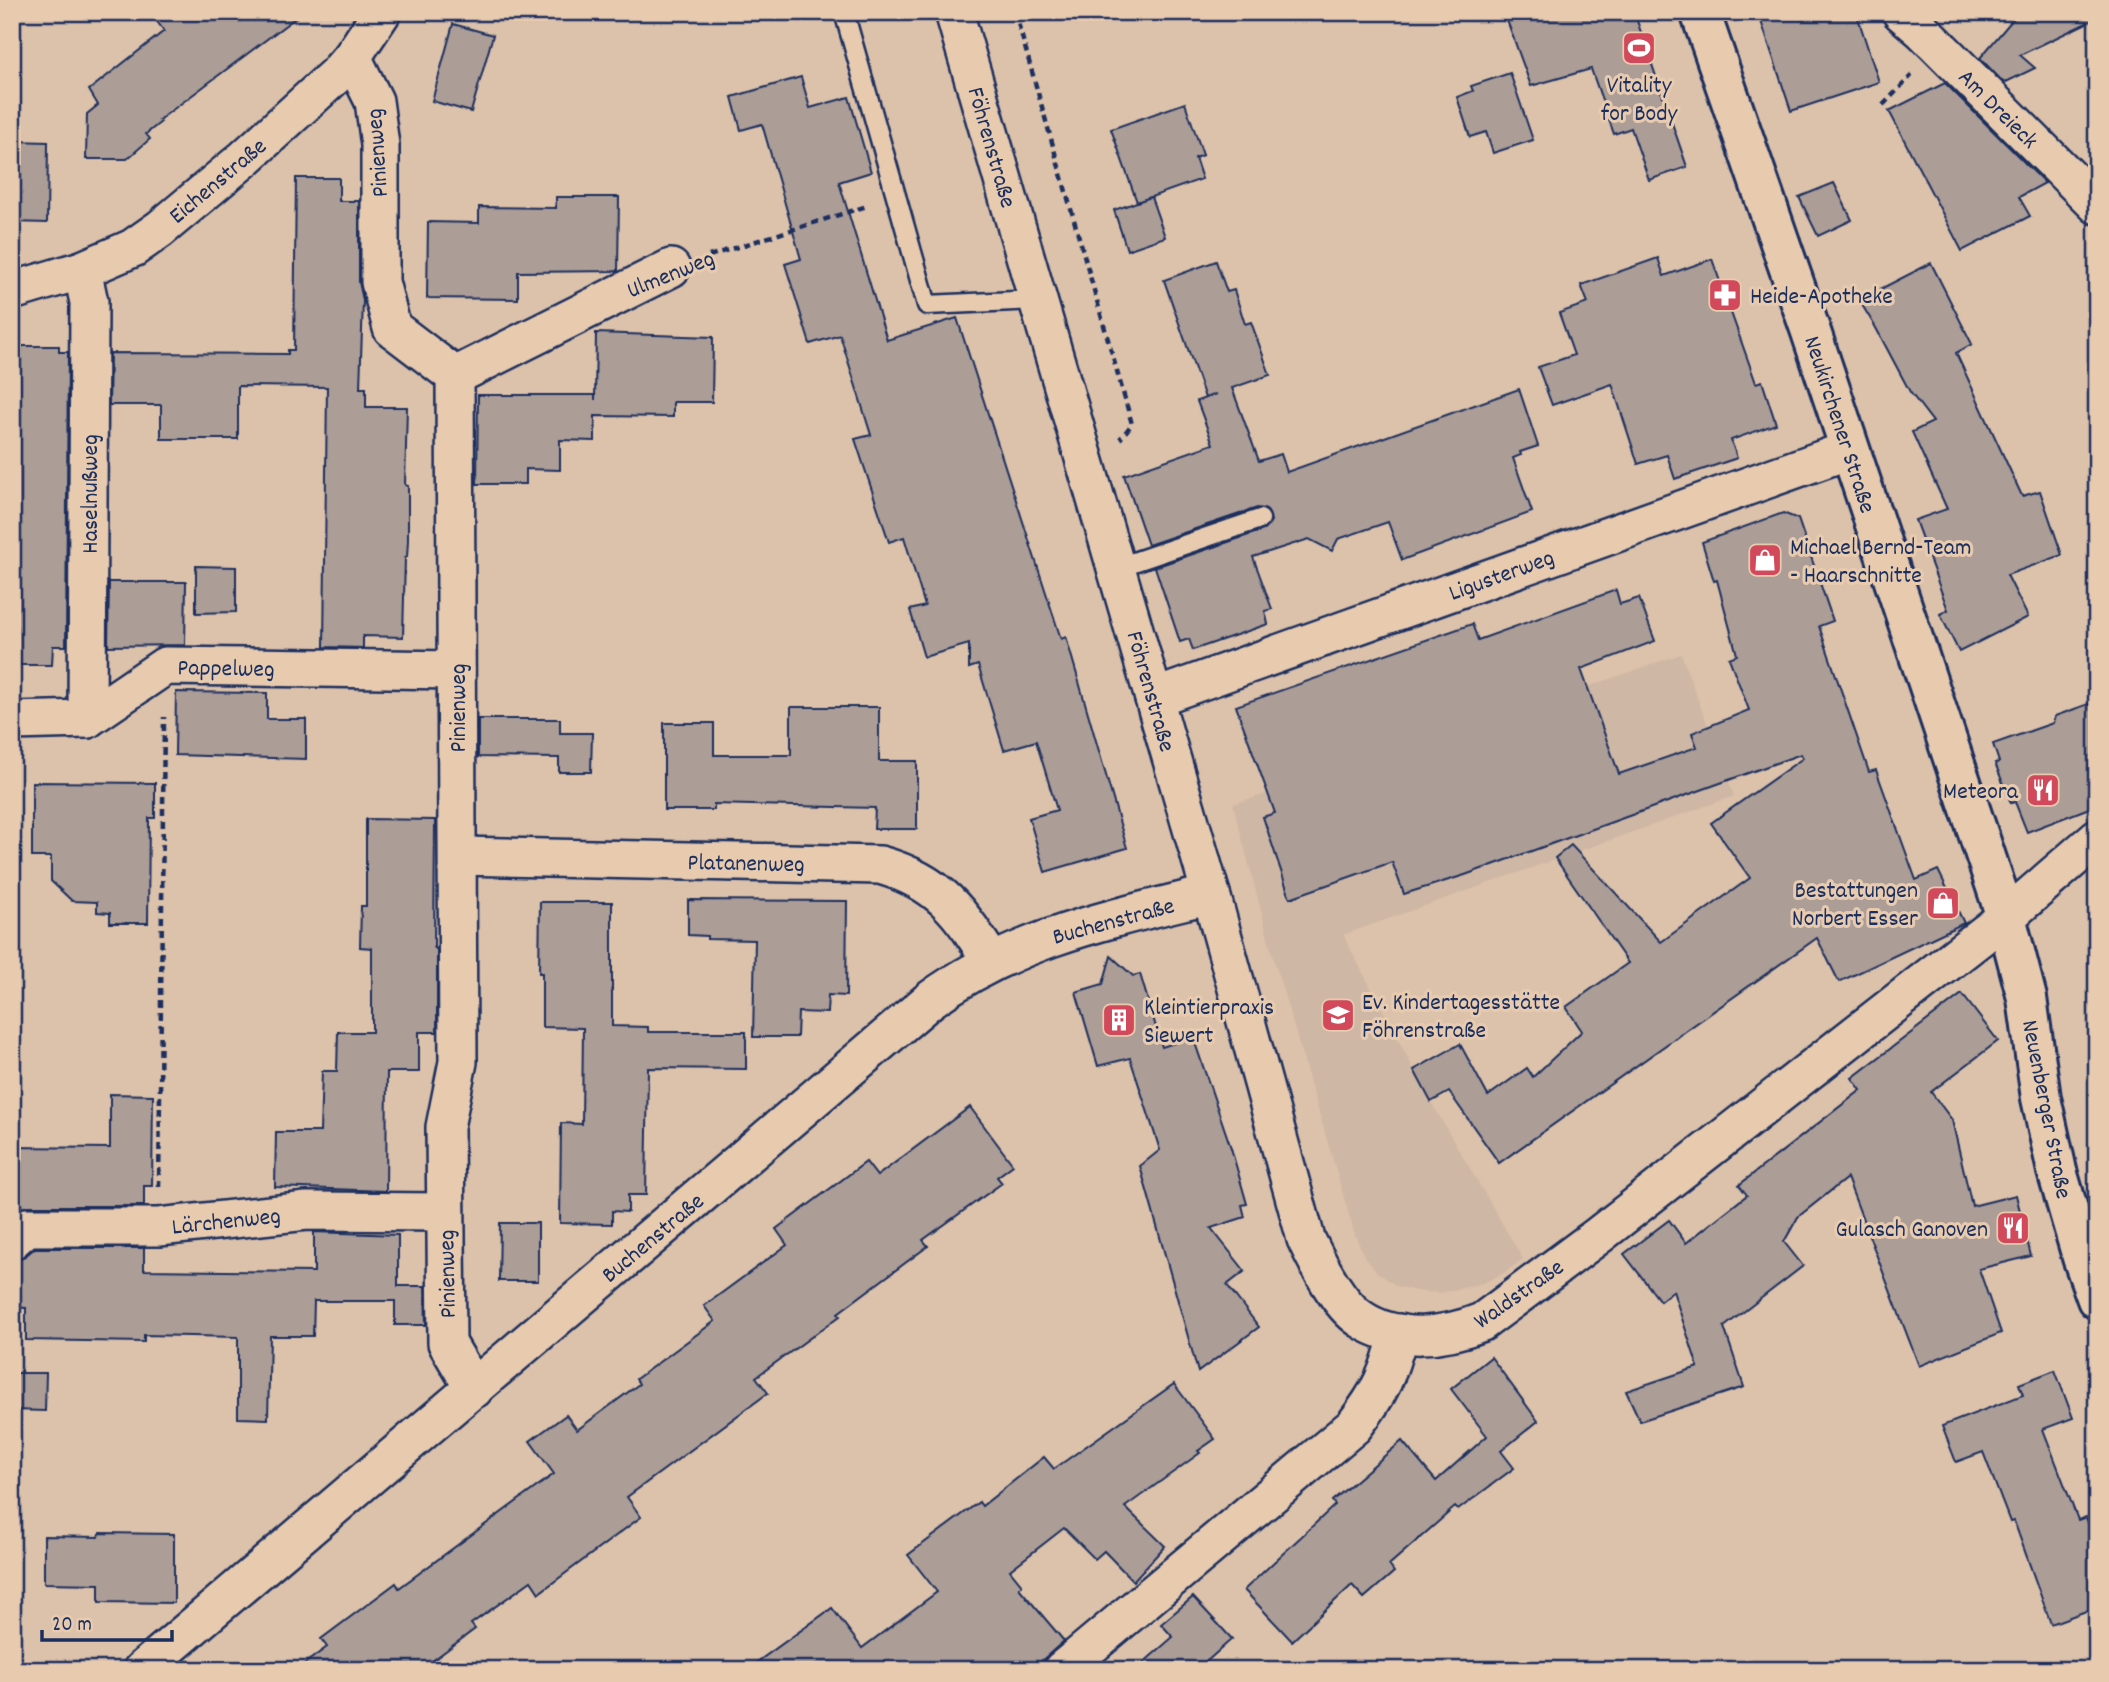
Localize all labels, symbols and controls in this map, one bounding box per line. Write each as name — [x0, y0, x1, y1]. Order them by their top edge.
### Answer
sports icon: Vitality for Body — [1620, 29, 1658, 67]
street label: Am Dreieck — [1949, 62, 2045, 158]
place label: Vitality for Body — [1601, 70, 1679, 132]
street label: Föhrenstraße — [957, 84, 1024, 212]
street label: Pinienweg — [359, 107, 399, 198]
street label: Eichenstraße — [163, 131, 275, 233]
street label: Ulmenweg — [622, 243, 720, 309]
pharmacy icon: Heide-Apotheke — [1706, 276, 1744, 314]
place label: Heide-Apotheke — [1750, 281, 1893, 315]
street label: Neukirchener Straße — [1793, 332, 1883, 518]
street label: Haselnußweg — [75, 434, 109, 554]
place label: Michael Bernd-Team - Haarschnitte — [1790, 532, 1971, 594]
shop icon: Michael Bernd-Team - Haarschnitte — [1746, 541, 1784, 579]
street label: Ligusterweg — [1445, 542, 1560, 612]
street label: Föhrenstraße — [1116, 628, 1183, 756]
street label: Pappelweg — [177, 652, 275, 688]
street label: Pinienweg — [443, 664, 477, 752]
restaurant icon: Meteora — [2024, 771, 2062, 809]
place label: Meteora — [1943, 776, 2019, 810]
street label: Platanenweg — [687, 847, 805, 883]
place label: Bestattungen Norbert Esser — [1792, 875, 1918, 937]
shop icon: Bestattungen Norbert Esser — [1924, 884, 1962, 922]
street label: Buchenstraße — [1049, 890, 1179, 956]
place label: Ev. Kindertagesstätte Föhrenstraße — [1362, 987, 1560, 1049]
place label: Kleintierpraxis Siewert — [1144, 992, 1274, 1054]
school or university icon: Ev. Kindertagesstätte Föhrenstraße — [1319, 996, 1357, 1034]
building icon: Kleintierpraxis Siewert — [1100, 1001, 1138, 1039]
street label: Neuenberger Straße — [2011, 1017, 2079, 1202]
street label: Buchenstraße — [595, 1186, 713, 1293]
street label: Lärchenweg — [170, 1200, 283, 1246]
restaurant icon: Gulasch Ganoven — [1994, 1209, 2032, 1247]
place label: Gulasch Ganoven — [1836, 1214, 1988, 1248]
street label: Pinienweg — [431, 1229, 467, 1319]
street label: Waldstraße — [1468, 1252, 1572, 1339]
scale bar — [42, 1598, 172, 1642]
text: 20 m — [52, 1611, 92, 1641]

